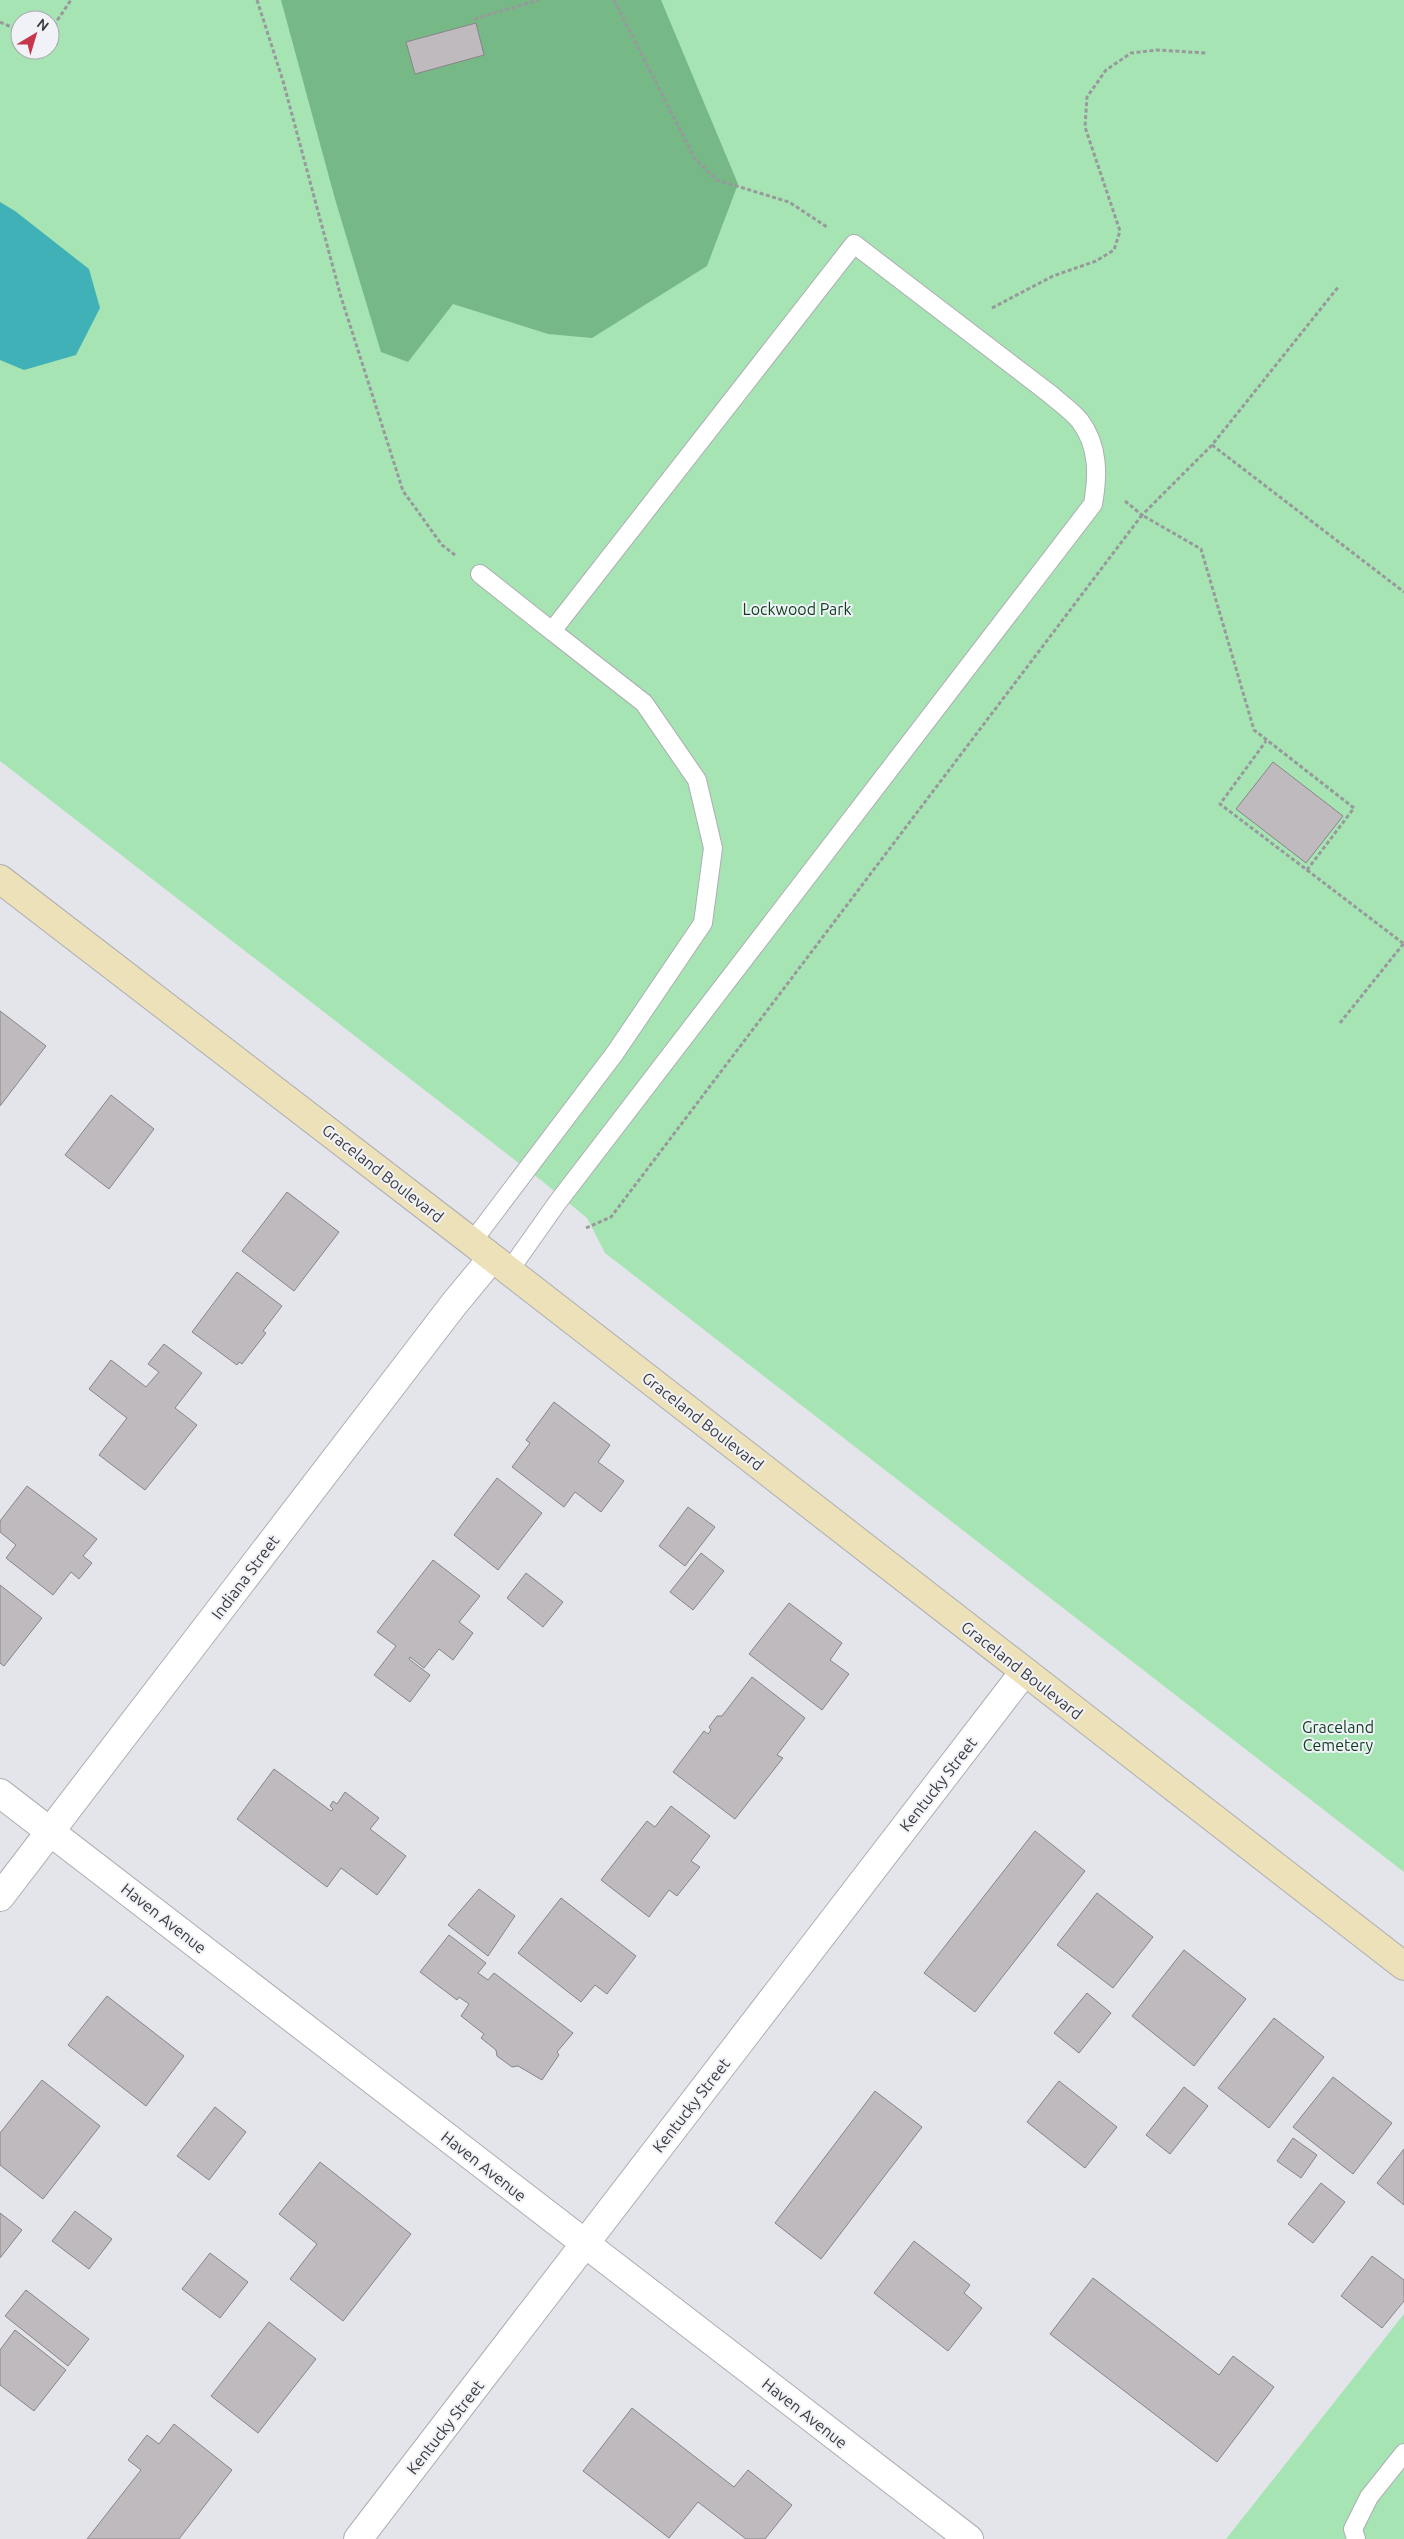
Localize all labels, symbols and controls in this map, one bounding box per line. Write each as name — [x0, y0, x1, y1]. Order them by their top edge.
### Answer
north arrow — [10, 10, 60, 60]
text: N — [34, 15, 52, 34]
park label: Lockwood Park — [743, 600, 852, 618]
street label: Graceland Boulevard — [319, 1120, 447, 1226]
street label: Graceland Boulevard — [639, 1368, 767, 1474]
street label: Indiana Street — [208, 1531, 283, 1623]
street label: Graceland Boulevard — [958, 1617, 1086, 1723]
park label: Graceland Cemetery — [1302, 1718, 1374, 1754]
street label: Kentucky Street — [896, 1733, 981, 1835]
street label: Haven Avenue — [118, 1879, 210, 1957]
street label: Kentucky Street — [649, 2054, 734, 2156]
street label: Haven Avenue — [438, 2127, 530, 2205]
street label: Haven Avenue — [759, 2374, 851, 2452]
street label: Kentucky Street — [403, 2376, 488, 2478]

